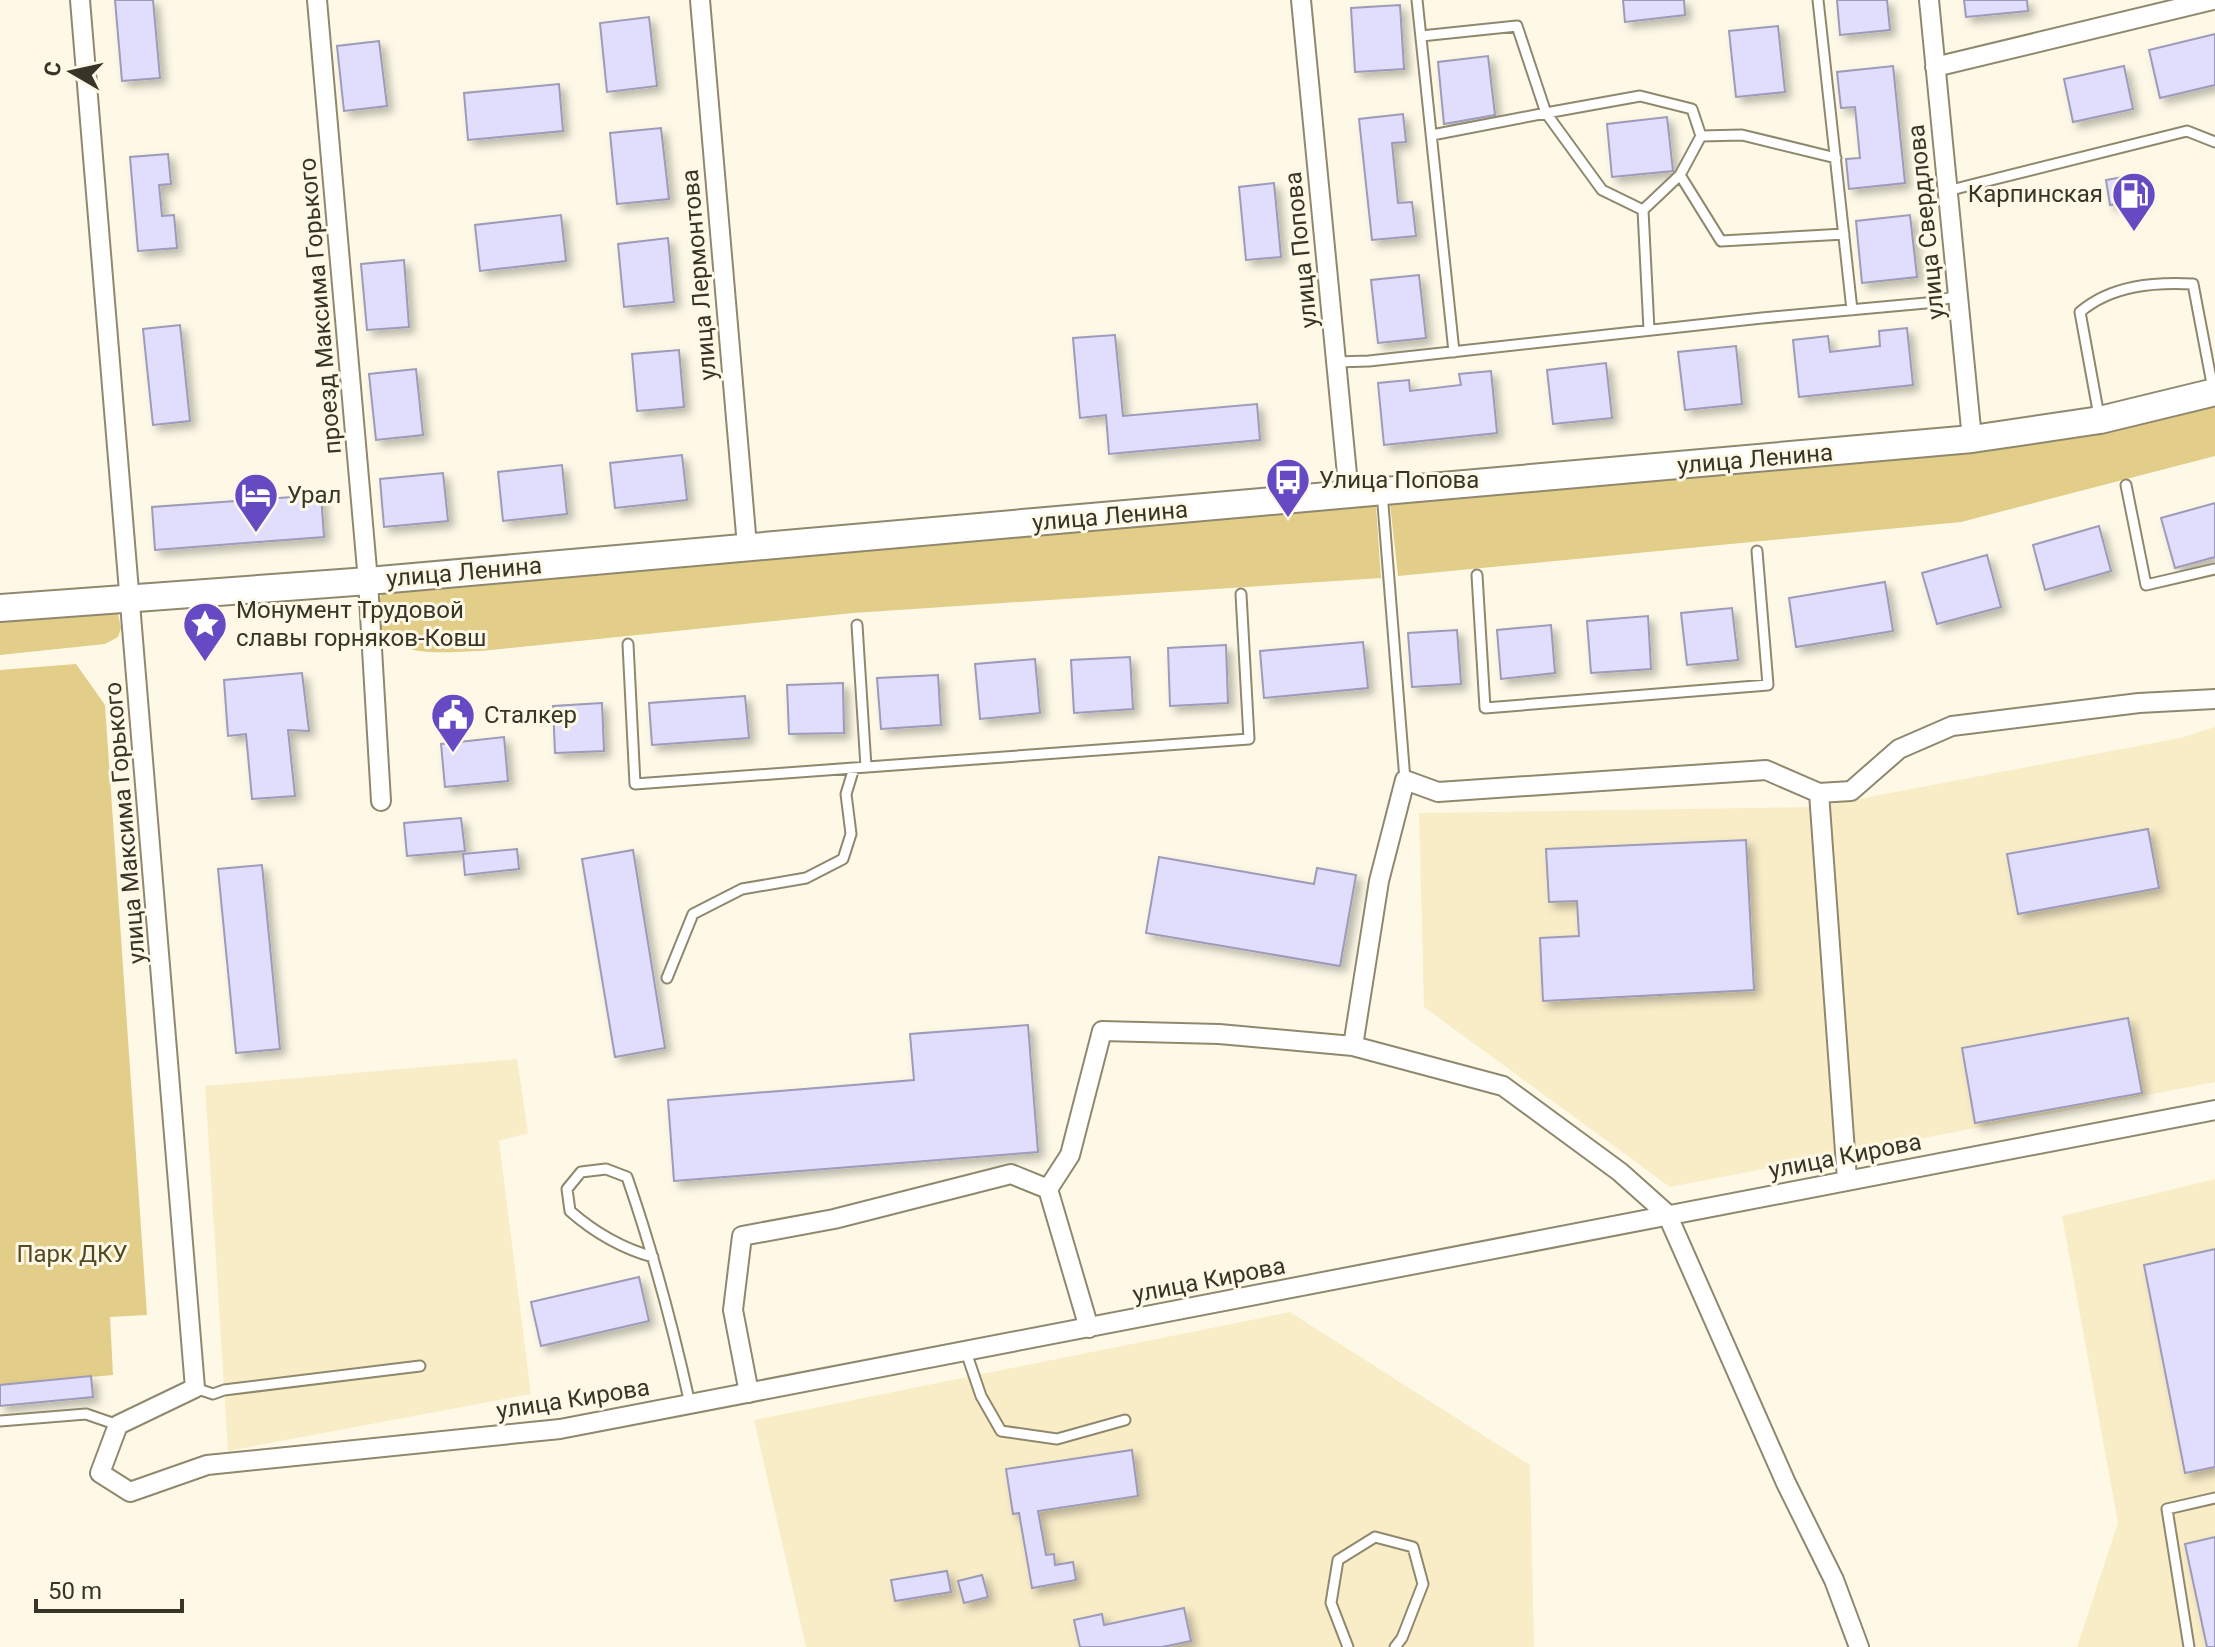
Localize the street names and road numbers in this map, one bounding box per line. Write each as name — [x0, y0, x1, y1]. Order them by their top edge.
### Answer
street label: улица Свердлова — [1902, 123, 1950, 321]
street label: проезд Максима Горького — [293, 157, 347, 455]
street label: улица Лермонтова — [676, 168, 722, 382]
street label: улица Попова — [1279, 170, 1323, 330]
street label: улица Ленина — [1676, 438, 1834, 480]
street label: улица Ленина — [1031, 495, 1189, 537]
street label: улица Ленина — [385, 551, 543, 593]
street label: улица Максима Горького — [99, 681, 151, 965]
street label: улица Кирова — [1766, 1127, 1924, 1185]
street label: улица Кирова — [1130, 1251, 1288, 1309]
street label: улица Кирова — [494, 1373, 652, 1425]

